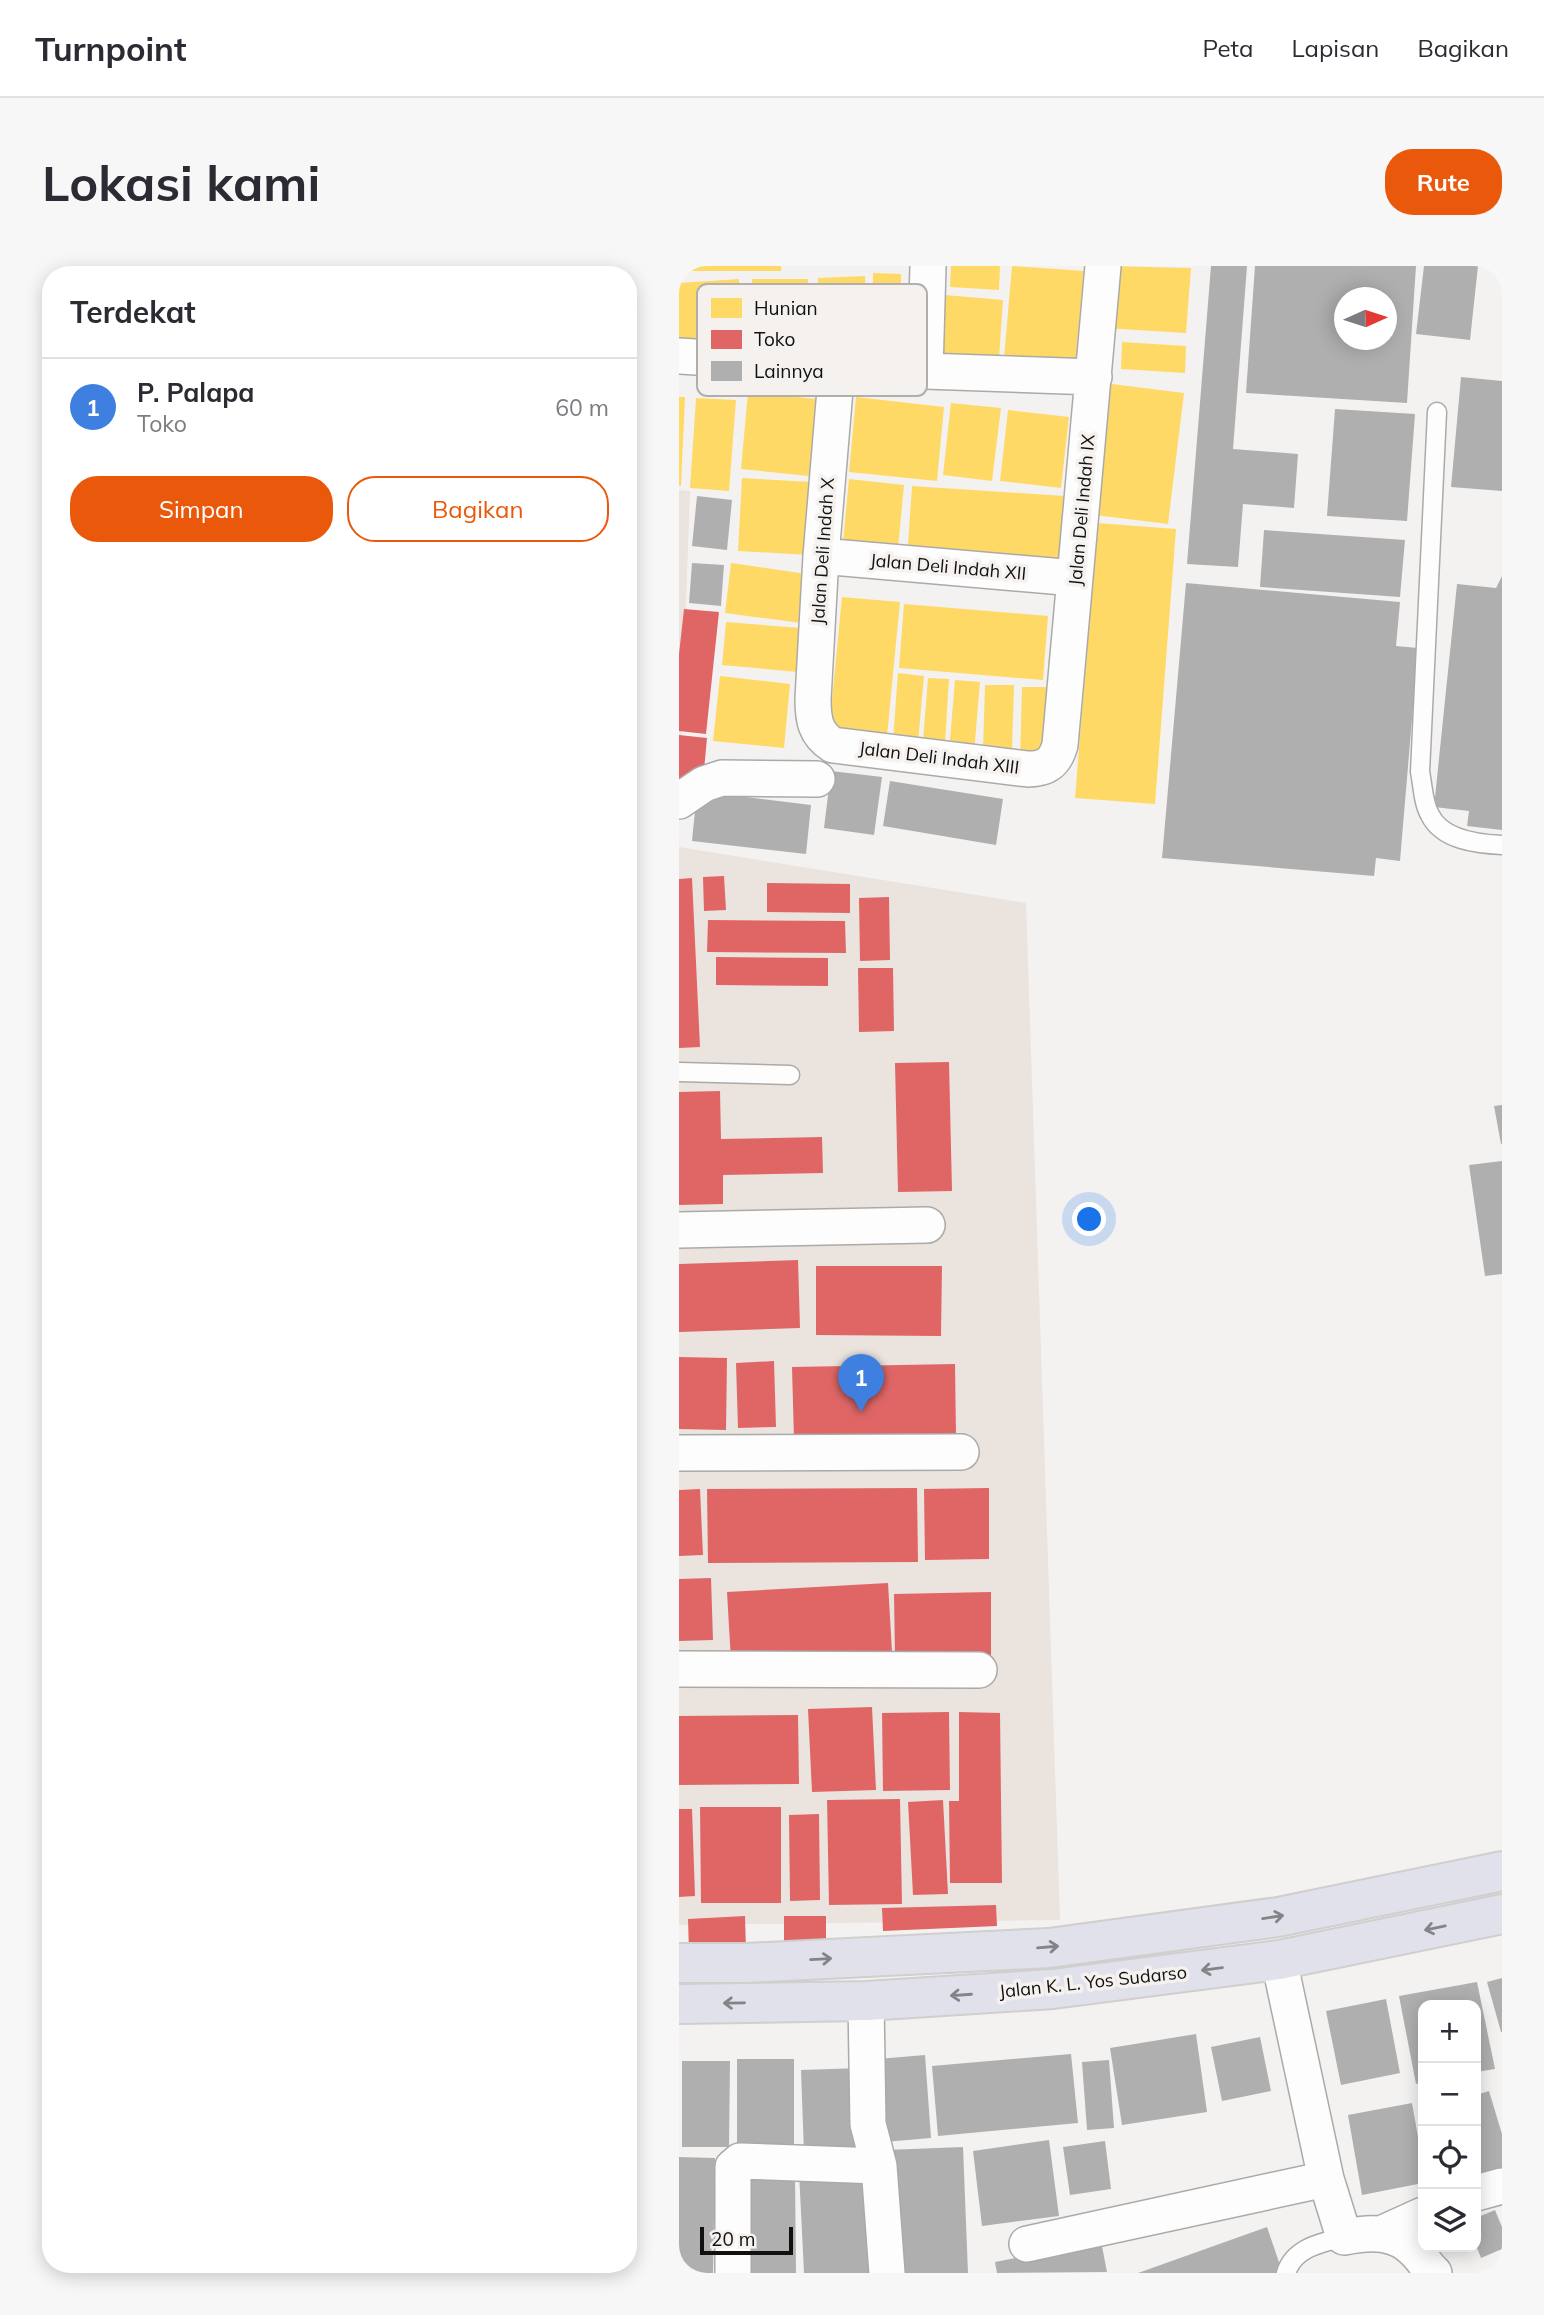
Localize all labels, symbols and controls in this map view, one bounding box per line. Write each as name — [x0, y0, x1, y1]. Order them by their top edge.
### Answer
text: Turnpoint — [35, 28, 187, 69]
text: Peta — [1202, 33, 1253, 63]
text: Lapisan — [1291, 33, 1379, 63]
text: Bagikan — [1417, 33, 1509, 63]
button: Rute — [1385, 149, 1502, 215]
text: Lokasi kami — [42, 152, 320, 213]
legend — [697, 284, 927, 396]
north arrow — [1334, 287, 1397, 350]
text: Terdekat — [70, 293, 196, 331]
text: Hunian — [754, 296, 818, 320]
text: Toko — [754, 327, 795, 351]
text: Lainnya — [754, 359, 824, 383]
text: P. Palapa — [137, 376, 255, 409]
text: 1 — [86, 393, 100, 422]
text: 60 m — [555, 393, 609, 422]
text: Toko — [137, 409, 187, 438]
street label: Jalan Deli Indah IX — [1063, 433, 1100, 587]
button: Simpan — [70, 476, 333, 542]
button: Bagikan — [347, 476, 609, 542]
street label: Jalan Deli Indah X — [806, 476, 839, 625]
street label: Jalan Deli Indah XII — [869, 548, 1027, 585]
street label: Jalan Deli Indah XIII — [858, 736, 1021, 779]
your location — [1072, 1202, 1106, 1236]
pin: 1 — [838, 1354, 884, 1412]
one-way arrow — [1261, 1910, 1284, 1923]
one-way arrow — [1424, 1921, 1447, 1935]
one-way arrow — [1036, 1940, 1059, 1953]
one-way arrow — [809, 1953, 832, 1966]
street label: Jalan K. L. Yos Sudarso — [998, 1960, 1188, 2003]
one-way arrow — [1201, 1963, 1223, 1976]
one-way arrow — [950, 1989, 973, 2002]
one-way arrow — [723, 1996, 746, 2010]
map controls — [1418, 2000, 1481, 2252]
button: + — [1418, 2000, 1481, 2063]
button: − — [1418, 2063, 1481, 2126]
button: locate — [1418, 2126, 1481, 2189]
button: layers — [1418, 2189, 1481, 2252]
scale bar — [700, 2224, 793, 2256]
text: 20 m — [711, 2227, 755, 2251]

